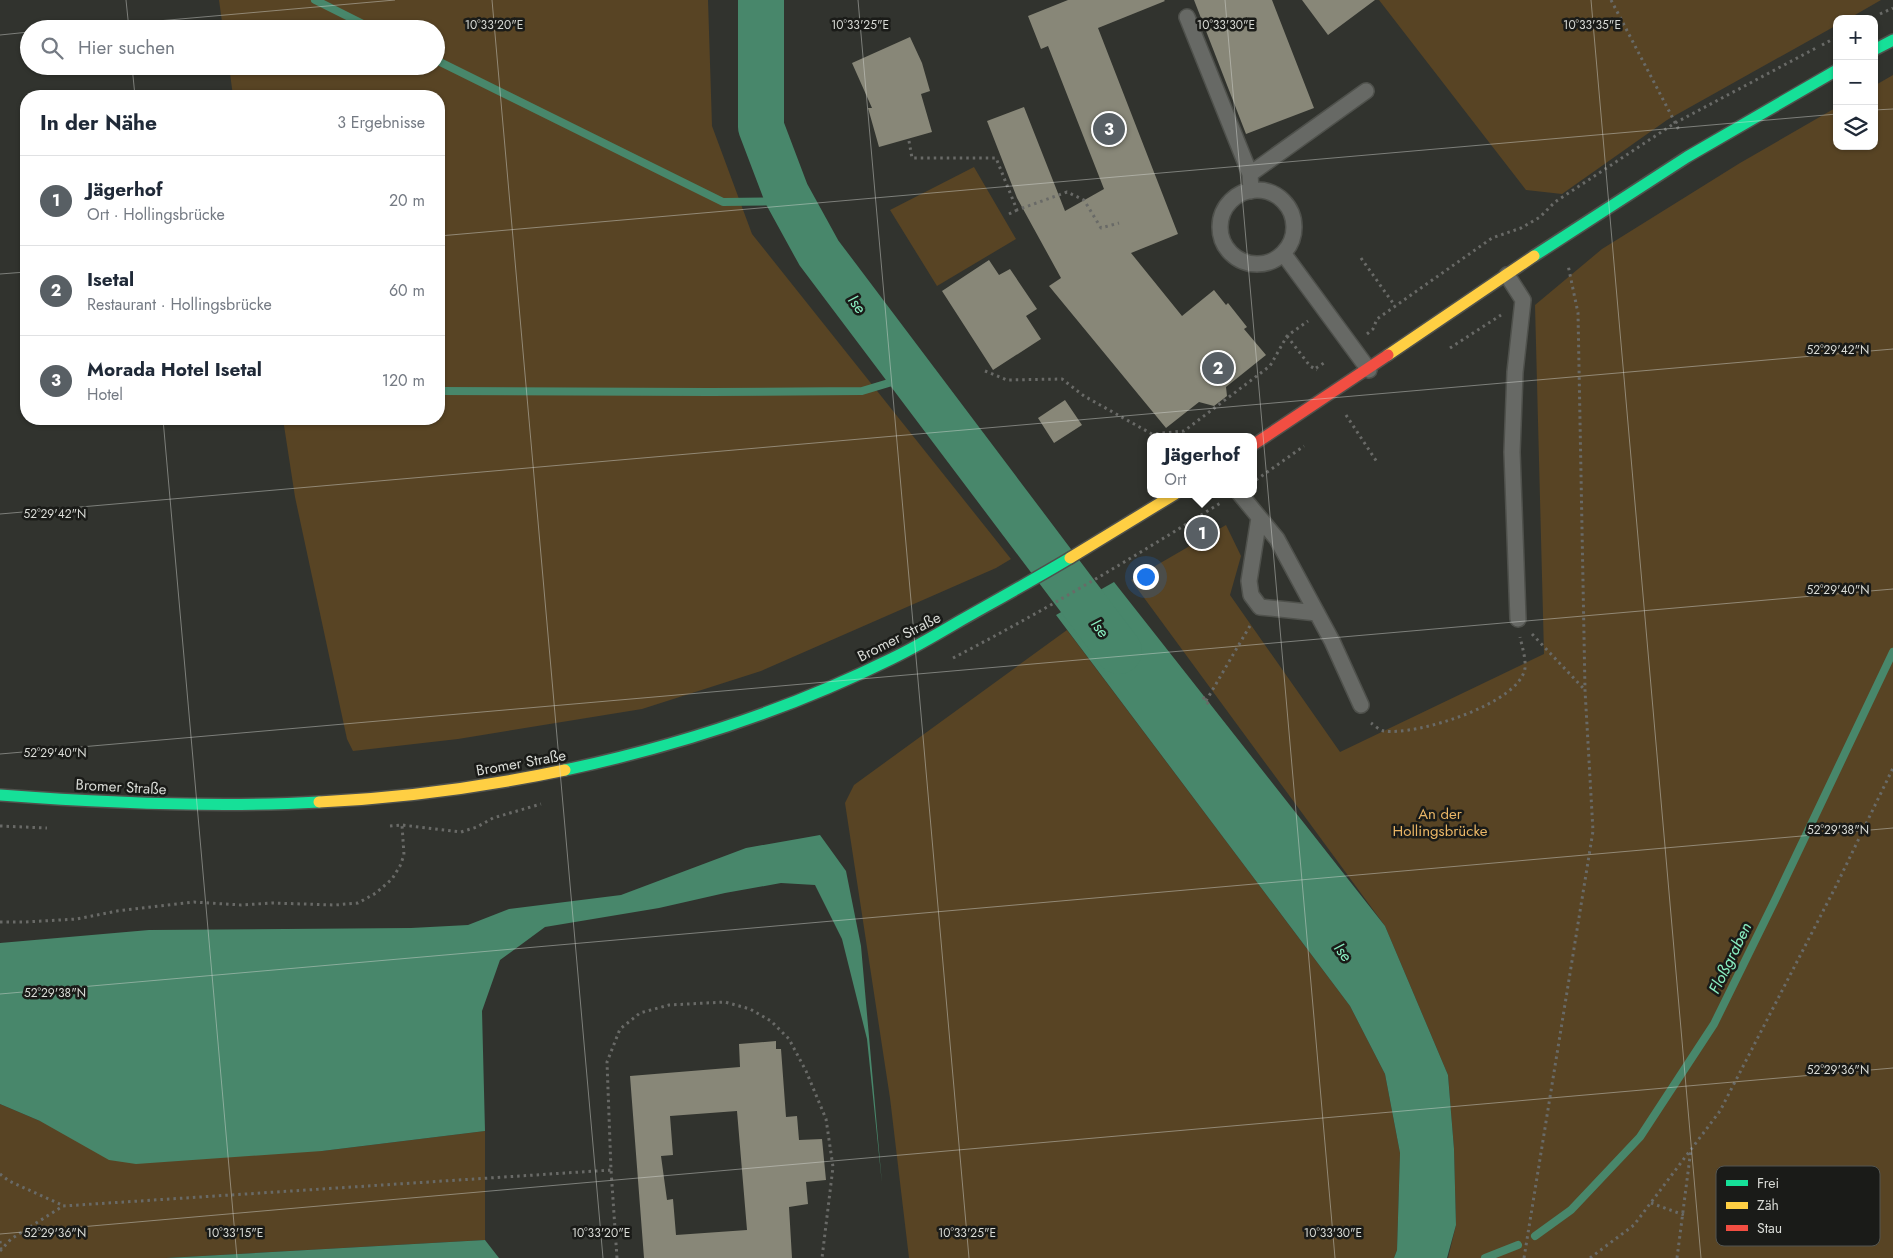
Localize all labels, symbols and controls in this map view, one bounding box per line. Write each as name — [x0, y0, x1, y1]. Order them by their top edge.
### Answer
map controls — [1833, 15, 1878, 150]
button: + — [1833, 15, 1878, 60]
text: 10°33'20"E — [465, 16, 523, 34]
text: 10°33'25"E — [831, 16, 889, 34]
text: 10°33'30"E — [1197, 16, 1255, 34]
text: 10°33'35"E — [1563, 16, 1621, 34]
search box — [20, 20, 445, 75]
icon: search — [38, 34, 66, 62]
text: Hier suchen — [78, 34, 175, 61]
button: − — [1833, 60, 1878, 105]
button: layers — [1833, 105, 1878, 150]
text: In der Nähe — [40, 108, 157, 138]
pin: 3 — [1093, 110, 1125, 148]
text: 3 Ergebnisse — [337, 111, 425, 134]
text: Jägerhof — [87, 176, 162, 203]
text: 1 — [52, 189, 60, 212]
text: 20 m — [389, 189, 425, 212]
text: Ort · Hollingsbrücke — [87, 203, 225, 226]
text: Isetal — [87, 266, 134, 293]
text: 2 — [51, 279, 61, 302]
text: 60 m — [389, 279, 425, 302]
water label: Ise — [842, 290, 872, 318]
text: Restaurant · Hollingsbrücke — [87, 293, 272, 316]
text: 52°29'42"N — [1807, 341, 1869, 359]
pin: 2 — [1202, 349, 1234, 387]
text: Morada Hotel Isetal — [87, 356, 262, 383]
text: 3 — [51, 369, 61, 392]
text: 120 m — [382, 369, 425, 392]
text: Hotel — [87, 383, 123, 406]
popup — [1147, 433, 1257, 498]
text: Jägerhof — [1164, 441, 1240, 468]
text: Ort — [1164, 468, 1186, 491]
text: 52°29'42"N — [24, 505, 86, 523]
pin: 1 — [1186, 514, 1218, 552]
your location — [1133, 564, 1159, 590]
text: 52°29'40"N — [1806, 581, 1870, 599]
street label: Bromer Straße — [853, 606, 945, 667]
water label: Ise — [1085, 614, 1115, 642]
text: 52°29'40"N — [23, 744, 87, 762]
street label: Bromer Straße — [474, 744, 568, 782]
street label: Bromer Straße — [75, 774, 167, 800]
park label: An der Hollingsbrücke — [1392, 803, 1488, 842]
text: 52°29'38"N — [1807, 821, 1869, 839]
water label: Floßgraben — [1703, 918, 1757, 998]
water label: Ise — [1328, 938, 1358, 966]
text: 52°29'38"N — [24, 984, 86, 1002]
text: 52°29'36"N — [1807, 1061, 1869, 1079]
legend — [1716, 1166, 1880, 1246]
text: Frei — [1757, 1173, 1779, 1193]
text: Zäh — [1757, 1195, 1779, 1215]
text: Stau — [1757, 1218, 1782, 1238]
text: 52°29'36"N — [24, 1224, 86, 1242]
text: 10°33'15"E — [207, 1224, 263, 1242]
text: 10°33'20"E — [572, 1224, 630, 1242]
text: 10°33'25"E — [938, 1224, 996, 1242]
text: 10°33'30"E — [1304, 1224, 1362, 1242]

